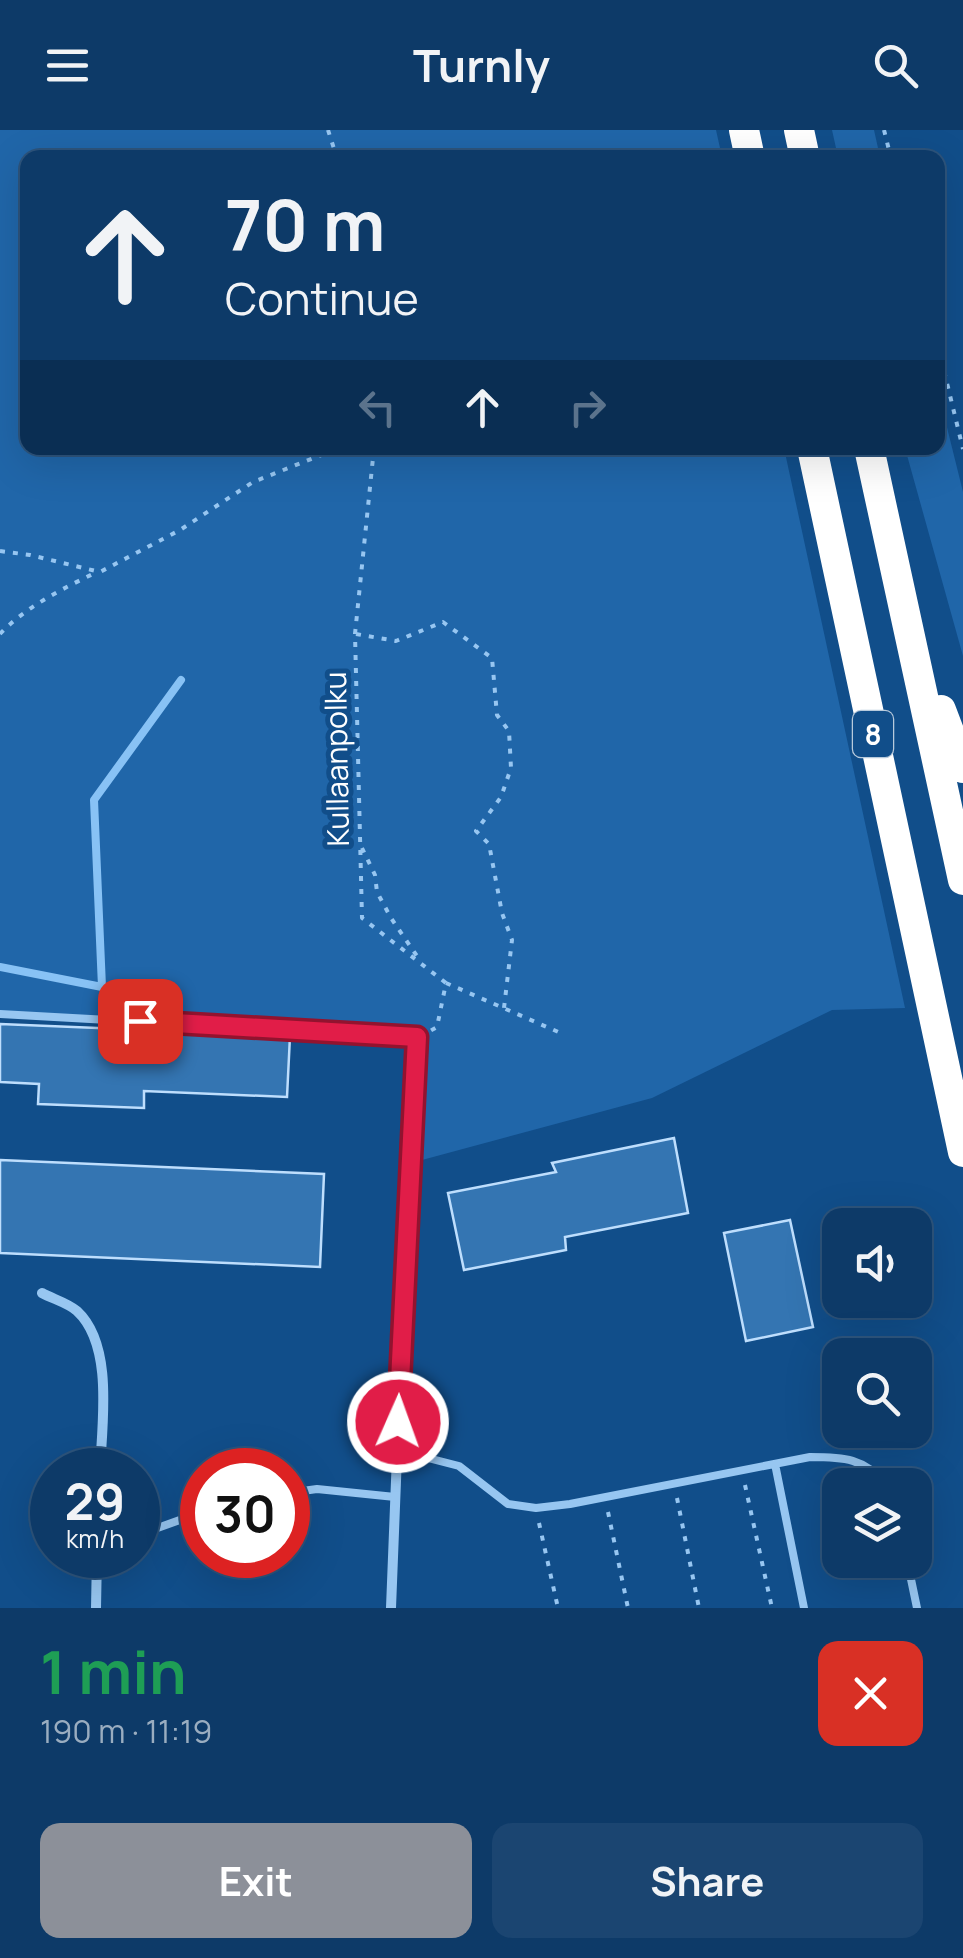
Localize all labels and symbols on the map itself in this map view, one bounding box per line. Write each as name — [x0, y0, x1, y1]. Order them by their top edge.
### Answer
street label: Kullaanpolku — [314, 671, 358, 847]
road number: 8 — [853, 711, 893, 757]
pin — [98, 979, 183, 1064]
position arrow — [346, 1370, 450, 1474]
speed limit sign: 30 — [180, 1448, 310, 1578]

